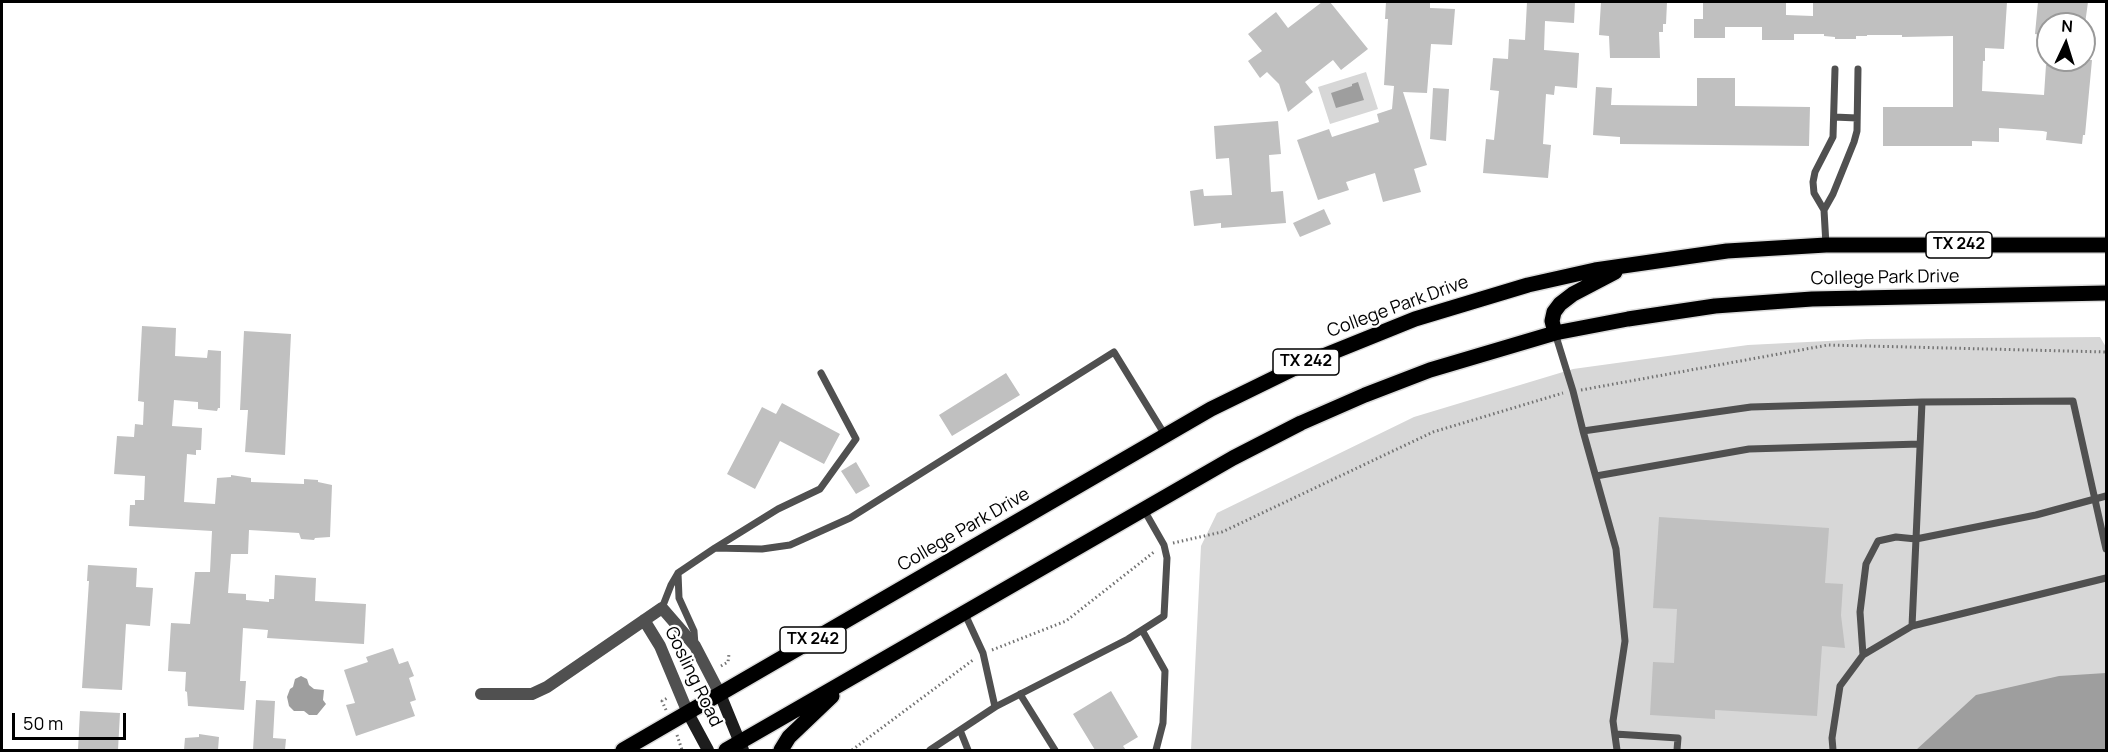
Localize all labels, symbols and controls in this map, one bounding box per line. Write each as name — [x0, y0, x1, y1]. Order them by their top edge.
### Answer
north arrow — [2036, 12, 2096, 72]
text: N — [2061, 15, 2074, 37]
road number: TX 242 — [1926, 232, 1992, 258]
street label: College Park Drive — [1810, 266, 1960, 290]
street label: College Park Drive — [1324, 271, 1472, 343]
road number: TX 242 — [1273, 349, 1339, 375]
street label: College Park Drive — [894, 483, 1034, 577]
street label: Gosling Road — [659, 623, 727, 731]
road number: TX 242 — [780, 627, 846, 653]
scale bar — [15, 701, 129, 739]
text: 50 m — [23, 711, 63, 735]

